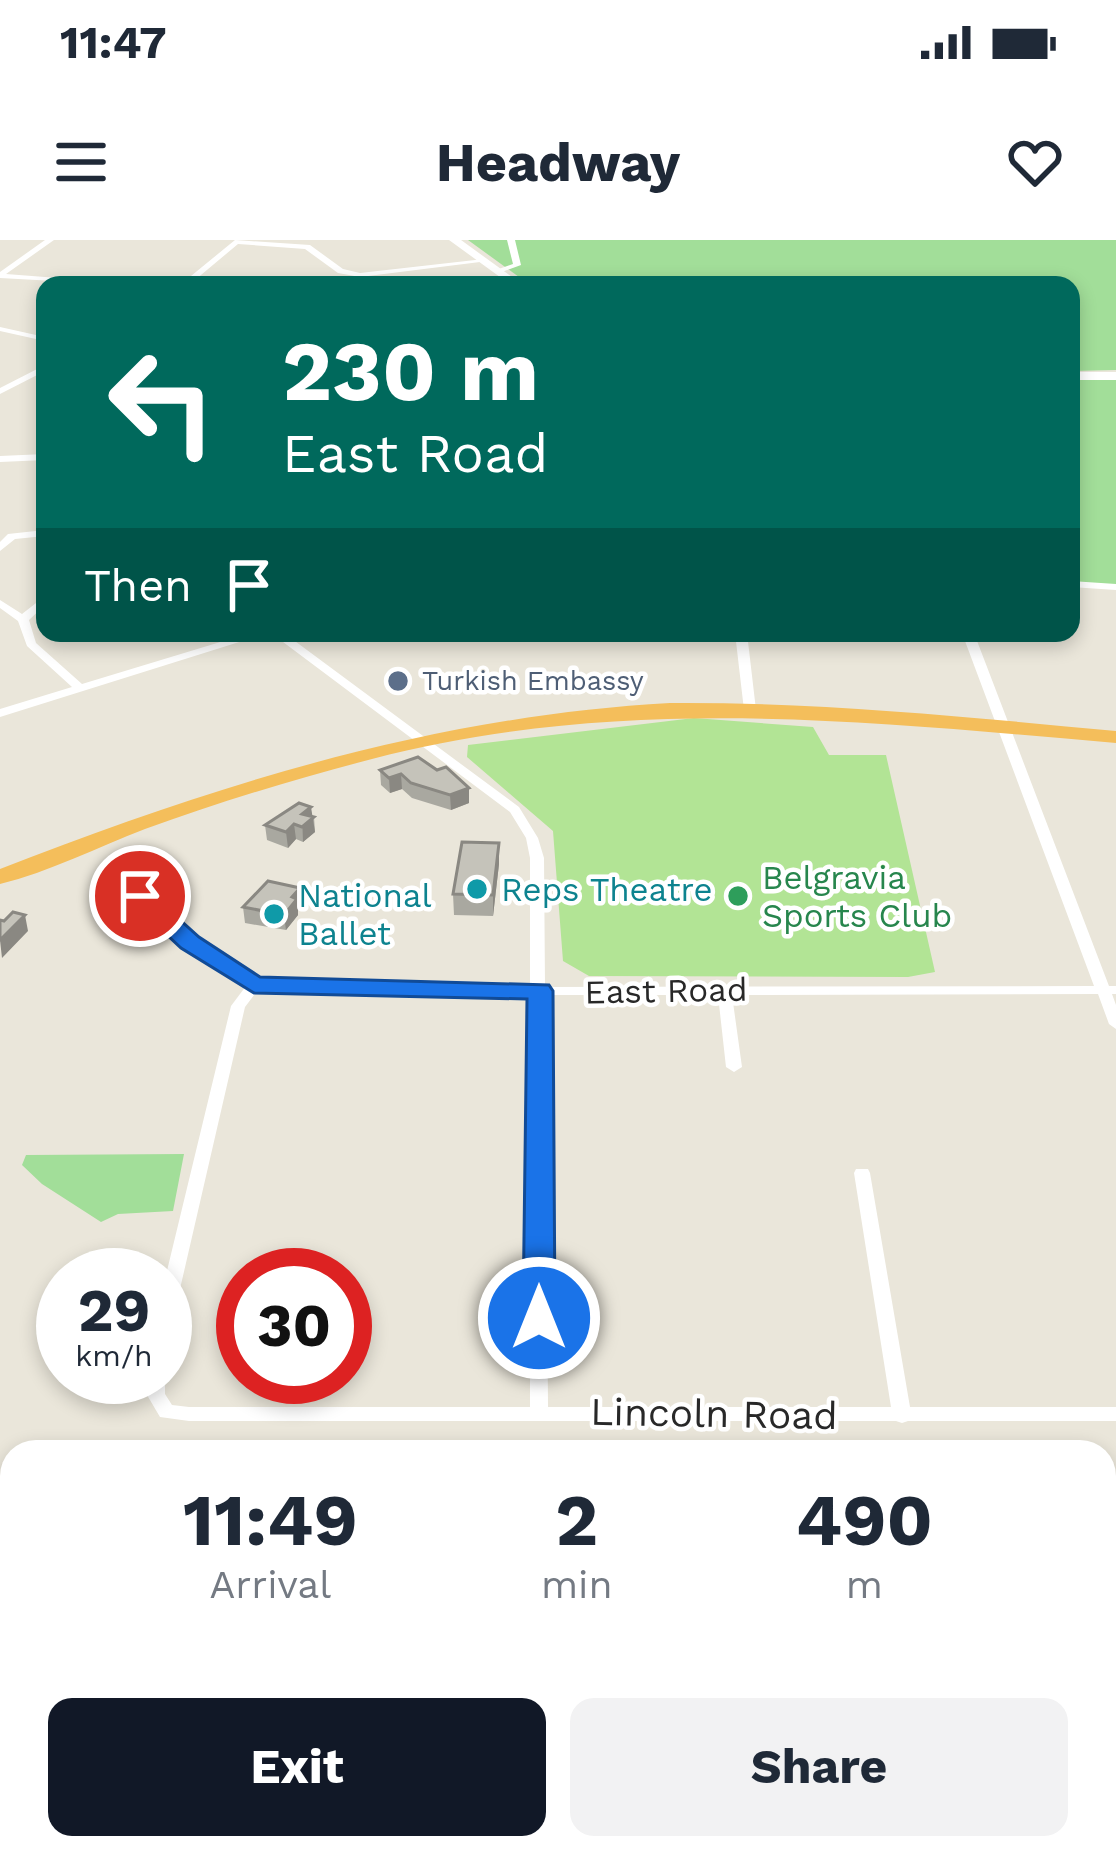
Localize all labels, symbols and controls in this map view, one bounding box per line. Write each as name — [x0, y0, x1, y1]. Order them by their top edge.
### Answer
text: 11:47 — [60, 16, 167, 69]
icon: menu — [48, 129, 114, 195]
icon: heart — [1002, 129, 1068, 195]
text: Headway — [436, 131, 680, 194]
text: 230 m — [282, 322, 539, 420]
icon: left — [84, 324, 240, 480]
text: East Road — [282, 422, 548, 485]
icon: arrive — [216, 552, 282, 618]
text: Then — [84, 559, 192, 612]
place label: Turkish Embassy — [422, 665, 644, 697]
marker: Turkish Embassy — [385, 668, 411, 694]
pin — [89, 845, 191, 947]
place label: Belgravia Sports Club — [762, 858, 952, 935]
icon: arrive — [107, 863, 173, 929]
place label: Reps Theatre — [501, 870, 712, 909]
place label: National Ballet — [298, 876, 432, 953]
marker: Reps Theatre — [464, 876, 490, 902]
marker: Belgravia Sports Club — [725, 883, 751, 909]
marker: National Ballet — [261, 901, 287, 927]
street label: East Road — [584, 970, 748, 1011]
speed limit sign: 30 — [216, 1248, 372, 1404]
position arrow — [476, 1255, 602, 1381]
text: 29 — [78, 1275, 150, 1346]
text: km/h — [75, 1338, 153, 1373]
street label: Lincoln Road — [590, 1389, 838, 1438]
text: 11:49 — [183, 1478, 358, 1562]
text: 2 — [555, 1478, 598, 1562]
text: 490 — [796, 1478, 933, 1562]
text: Arrival — [210, 1562, 331, 1607]
text: min — [541, 1562, 613, 1607]
text: m — [846, 1562, 883, 1607]
button: Exit — [48, 1698, 546, 1836]
button: Share — [570, 1698, 1068, 1836]

